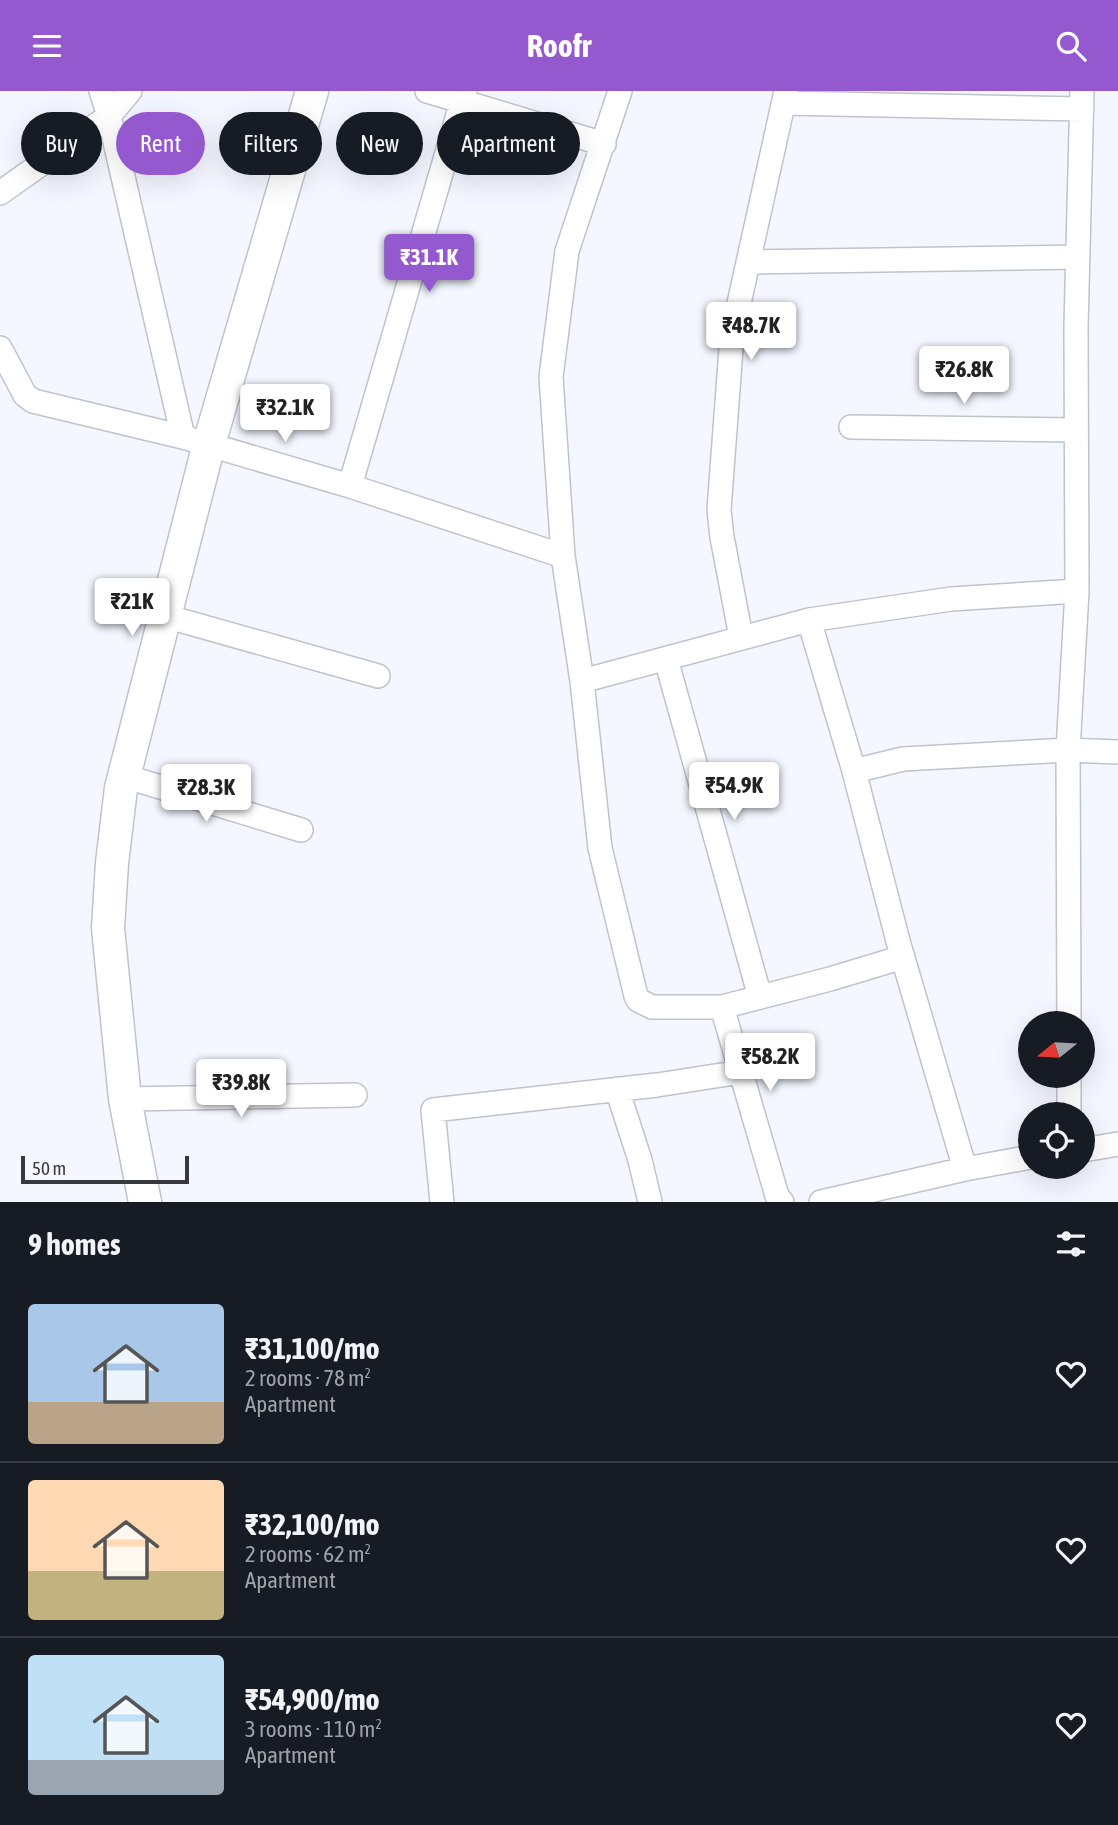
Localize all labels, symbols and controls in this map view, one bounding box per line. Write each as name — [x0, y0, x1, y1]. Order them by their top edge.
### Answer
icon: menu — [28, 27, 66, 65]
text: Roofr — [527, 27, 591, 64]
icon: search — [1052, 27, 1090, 65]
chip: Buy — [21, 112, 102, 175]
chip: Rent — [116, 112, 205, 175]
chip: Filters — [219, 112, 322, 175]
chip: New — [336, 112, 423, 175]
chip: Apartment — [437, 112, 580, 175]
pin: ₹31.1K — [372, 235, 486, 294]
text: ₹31.1K — [400, 244, 458, 270]
pin: ₹48.7K — [694, 303, 808, 362]
text: ₹48.7K — [722, 312, 780, 338]
pin: ₹26.8K — [907, 347, 1021, 406]
text: ₹26.8K — [935, 356, 993, 382]
pin: ₹32.1K — [228, 385, 342, 444]
text: ₹32.1K — [256, 394, 314, 420]
pin: ₹21K — [91, 579, 173, 638]
text: ₹21K — [111, 588, 153, 614]
pin: ₹54.9K — [677, 763, 791, 822]
pin: ₹28.3K — [149, 765, 263, 824]
text: ₹54.9K — [705, 772, 763, 798]
text: ₹28.3K — [177, 774, 235, 800]
north arrow — [1018, 1011, 1096, 1089]
map controls — [1018, 1011, 1095, 1179]
pin: ₹58.2K — [713, 1033, 827, 1093]
text: ₹58.2K — [741, 1043, 799, 1069]
pin: ₹39.8K — [184, 1059, 298, 1119]
text: ₹39.8K — [212, 1069, 270, 1095]
button: locate — [1018, 1102, 1095, 1179]
scale bar — [21, 1153, 189, 1185]
text: 50 m — [32, 1157, 66, 1179]
icon: filters — [1052, 1225, 1090, 1263]
text: 9 homes — [28, 1227, 121, 1261]
text: ₹31,100/mo — [245, 1331, 380, 1365]
icon: home — [84, 1332, 168, 1416]
icon: heart — [1052, 1355, 1090, 1393]
text: 2 rooms · 78 m² — [245, 1365, 371, 1391]
text: Apartment — [245, 1391, 336, 1417]
text: ₹32,100/mo — [245, 1507, 380, 1541]
icon: home — [84, 1508, 168, 1592]
icon: heart — [1052, 1531, 1090, 1569]
text: 2 rooms · 62 m² — [245, 1541, 371, 1567]
text: Apartment — [245, 1567, 336, 1593]
text: ₹54,900/mo — [245, 1682, 380, 1716]
icon: home — [84, 1683, 168, 1767]
icon: heart — [1052, 1706, 1090, 1744]
text: 3 rooms · 110 m² — [245, 1716, 382, 1742]
text: Apartment — [245, 1742, 336, 1768]

